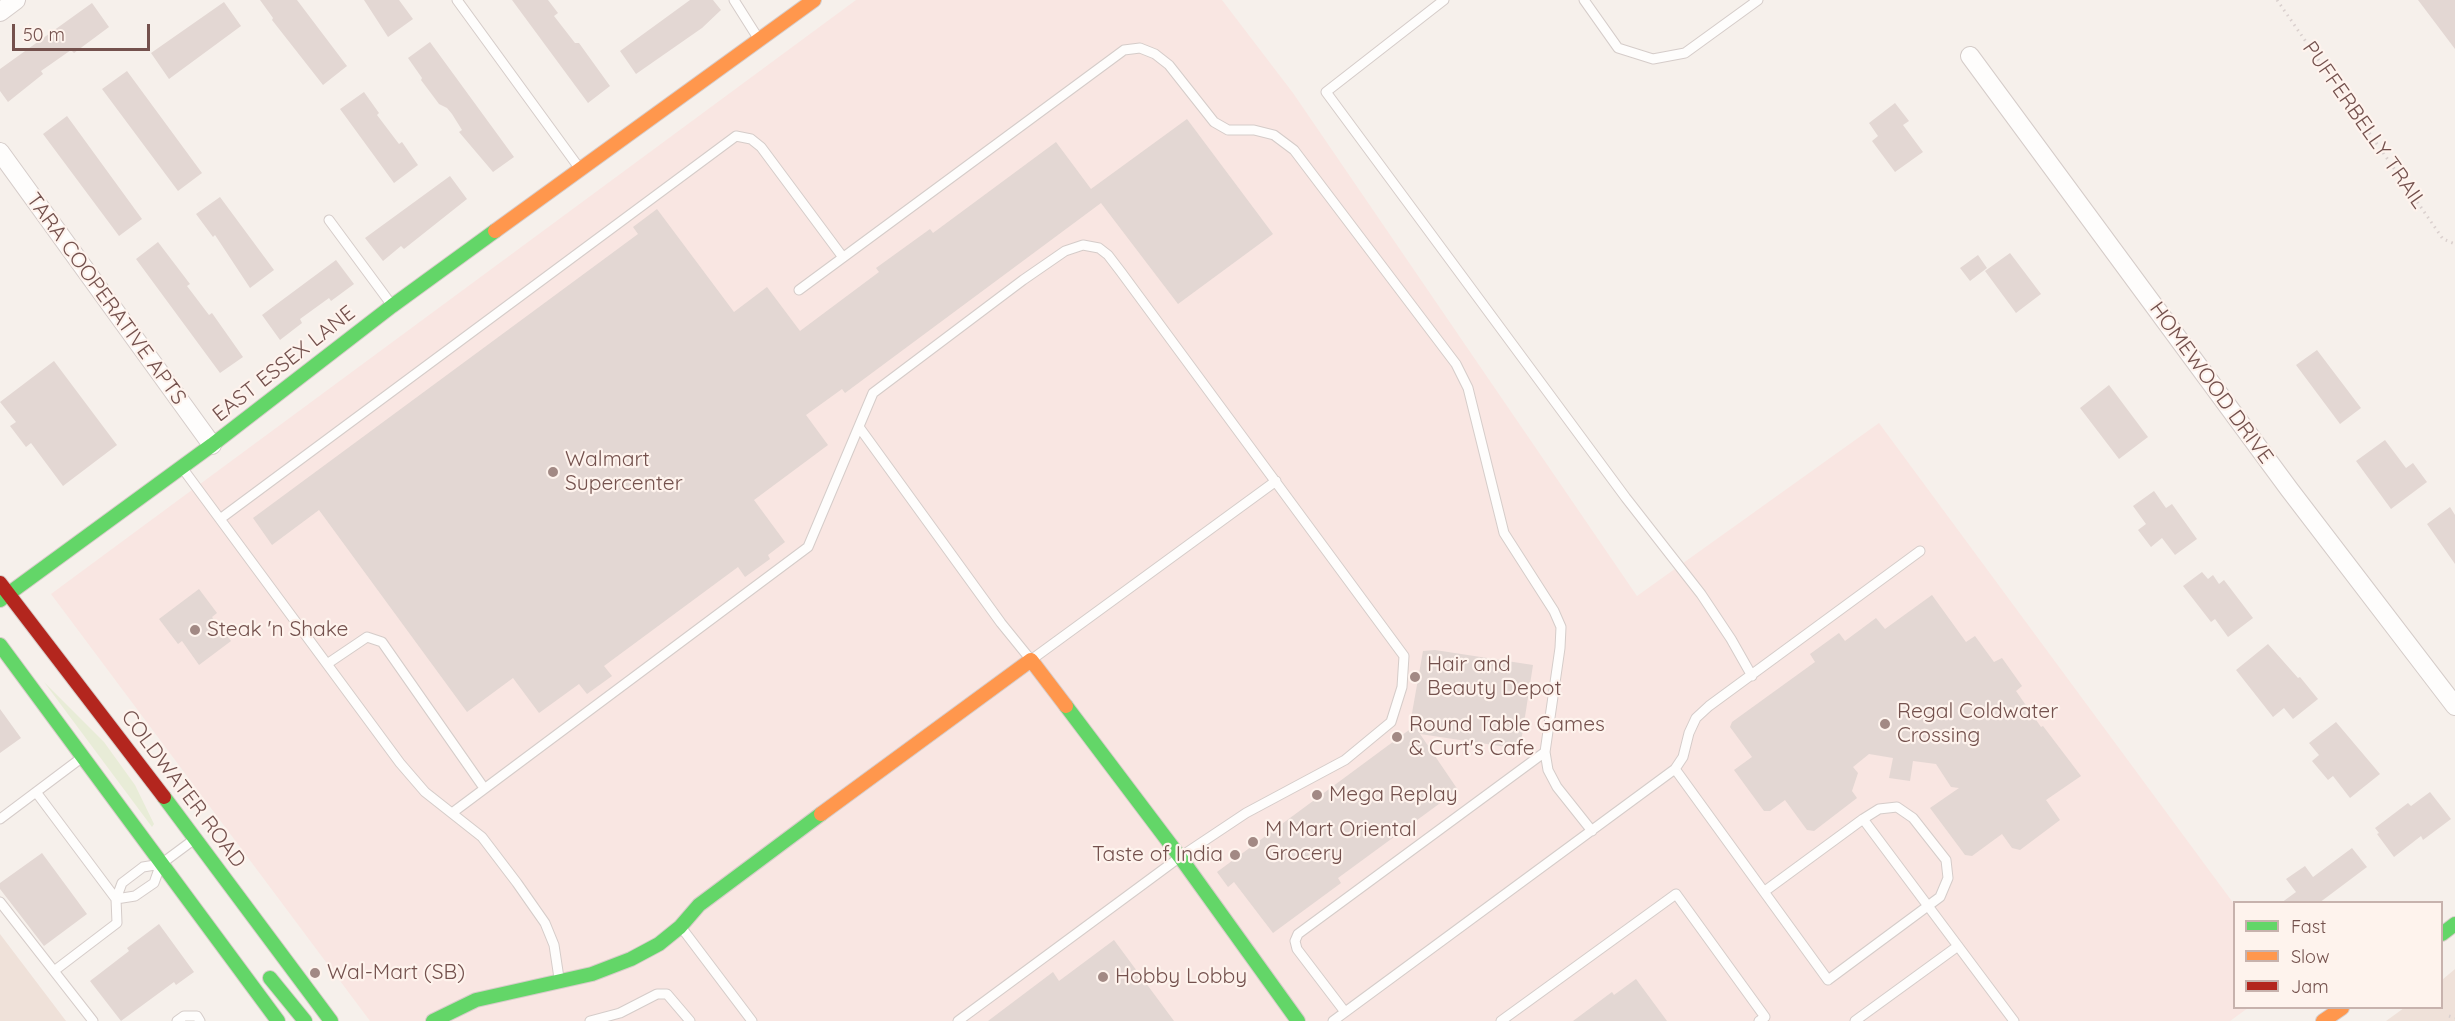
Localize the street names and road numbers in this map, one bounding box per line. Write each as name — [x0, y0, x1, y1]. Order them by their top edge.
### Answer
street label: PUFFERBELLY TRAIL — [2297, 37, 2431, 213]
street label: TARA COOPERATIVE APTS — [21, 188, 191, 410]
street label: HOMEWOOD DRIVE — [2144, 297, 2278, 469]
street label: EAST ESSEX LANE — [208, 301, 360, 427]
street label: COLDWATER ROAD — [115, 705, 251, 873]

